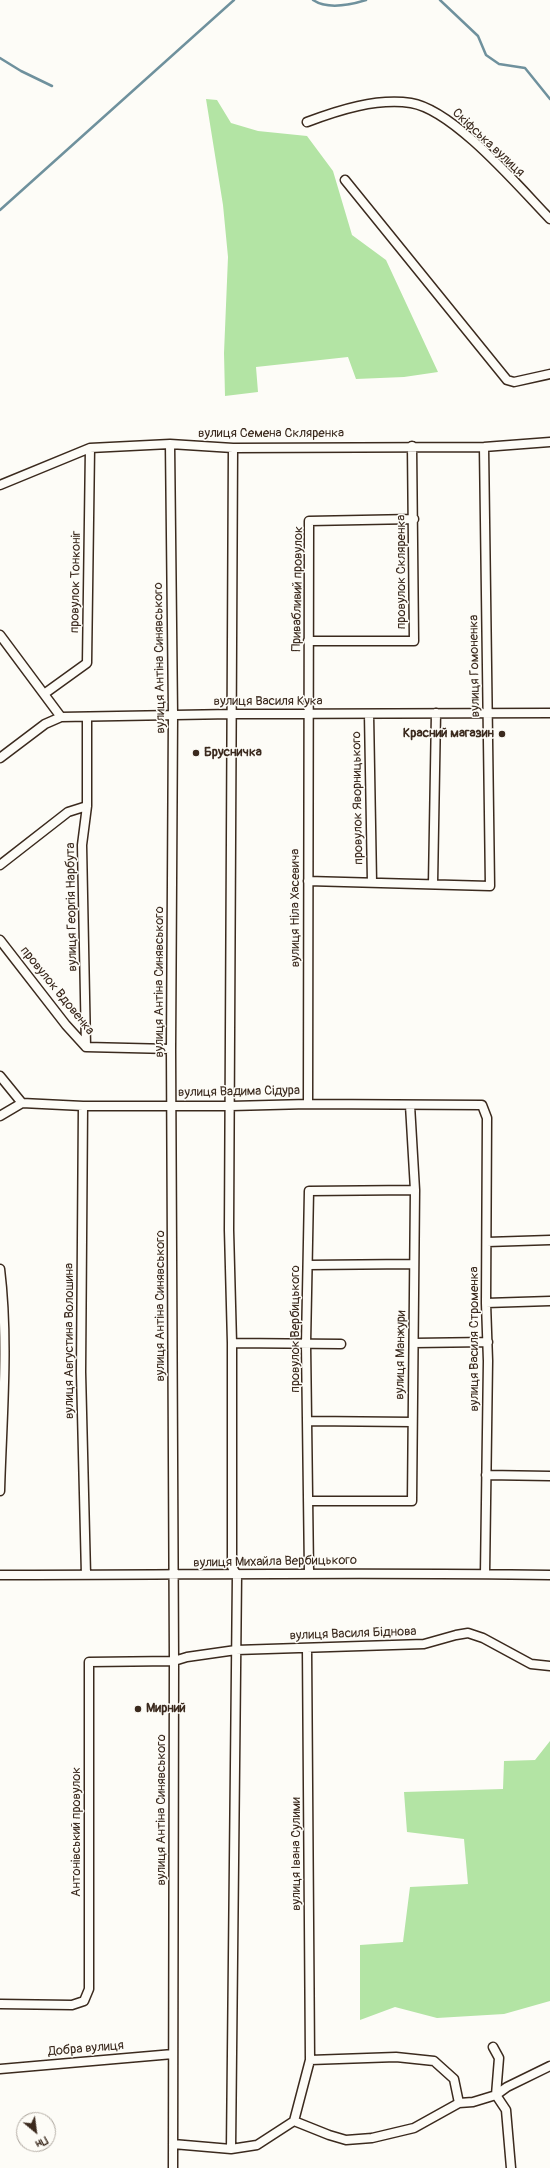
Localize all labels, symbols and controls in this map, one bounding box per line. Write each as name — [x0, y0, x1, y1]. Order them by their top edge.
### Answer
street label: Скіфська вулиця — [449, 106, 527, 180]
street label: вулиця Семена Скляренка — [198, 426, 344, 442]
street label: провулок Скляренка — [394, 515, 410, 629]
street label: Привабливий провулок — [289, 526, 307, 652]
street label: провулок Тонконіг — [67, 531, 85, 633]
street label: вулиця Антіна Синявського — [151, 582, 169, 734]
street label: вулиця Гомоненка — [466, 615, 484, 717]
street label: вулиця Василя Кука — [214, 694, 322, 710]
place label: Красний магазин — [403, 726, 494, 742]
marker: Красний магазин — [497, 729, 507, 739]
street label: провулок Яворницького — [349, 731, 367, 865]
place label: Брусничка — [204, 745, 262, 761]
marker: Брусничка — [191, 748, 201, 758]
street label: вулиця Георгія Нарбута — [63, 842, 81, 972]
street label: вулиця Ніла Хасевича — [288, 849, 304, 967]
street label: вулиця Антіна Синявського — [152, 906, 168, 1058]
street label: провулок Вдовенка — [17, 944, 97, 1038]
street label: вулиця Вадима Сідура — [178, 1083, 300, 1101]
street label: вулиця Антіна Синявського — [153, 1230, 169, 1382]
street label: вулиця Августина Волошина — [62, 1263, 78, 1419]
street label: провулок Вербицького — [288, 1265, 304, 1393]
street label: вулиця Василя Строменка — [467, 1266, 483, 1412]
street label: вулиця Манжури — [392, 1310, 410, 1400]
street label: вулиця Михайла Вербицького — [193, 1553, 357, 1571]
street label: вулиця Василя Біднова — [289, 1624, 417, 1644]
place label: Мирний — [146, 1701, 186, 1717]
marker: Мирний — [133, 1704, 143, 1714]
street label: вулиця Антіна Синявського — [154, 1734, 170, 1886]
street label: Антонівський провулок — [69, 1767, 85, 1897]
street label: вулиця Івана Сулими — [289, 1797, 305, 1911]
street label: Добра вулиця — [47, 2038, 125, 2060]
north arrow — [16, 2112, 56, 2152]
text: Пн — [33, 2133, 50, 2151]

